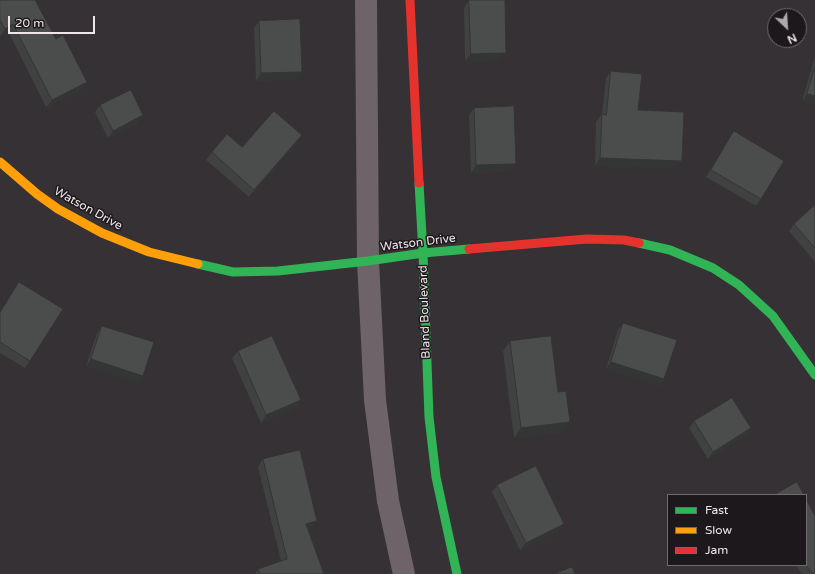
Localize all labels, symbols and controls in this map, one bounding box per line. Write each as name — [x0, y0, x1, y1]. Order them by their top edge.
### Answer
scale bar — [10, 8, 97, 34]
north arrow — [767, 8, 807, 48]
text: 20 m — [15, 16, 44, 30]
text: N — [785, 31, 799, 46]
street label: Watson Drive — [51, 184, 125, 234]
street label: Watson Drive — [379, 231, 457, 255]
street label: Bland Boulevard — [416, 265, 434, 359]
legend — [667, 494, 807, 566]
text: Fast — [705, 503, 728, 517]
text: Slow — [705, 523, 732, 537]
text: Jam — [705, 543, 728, 557]

